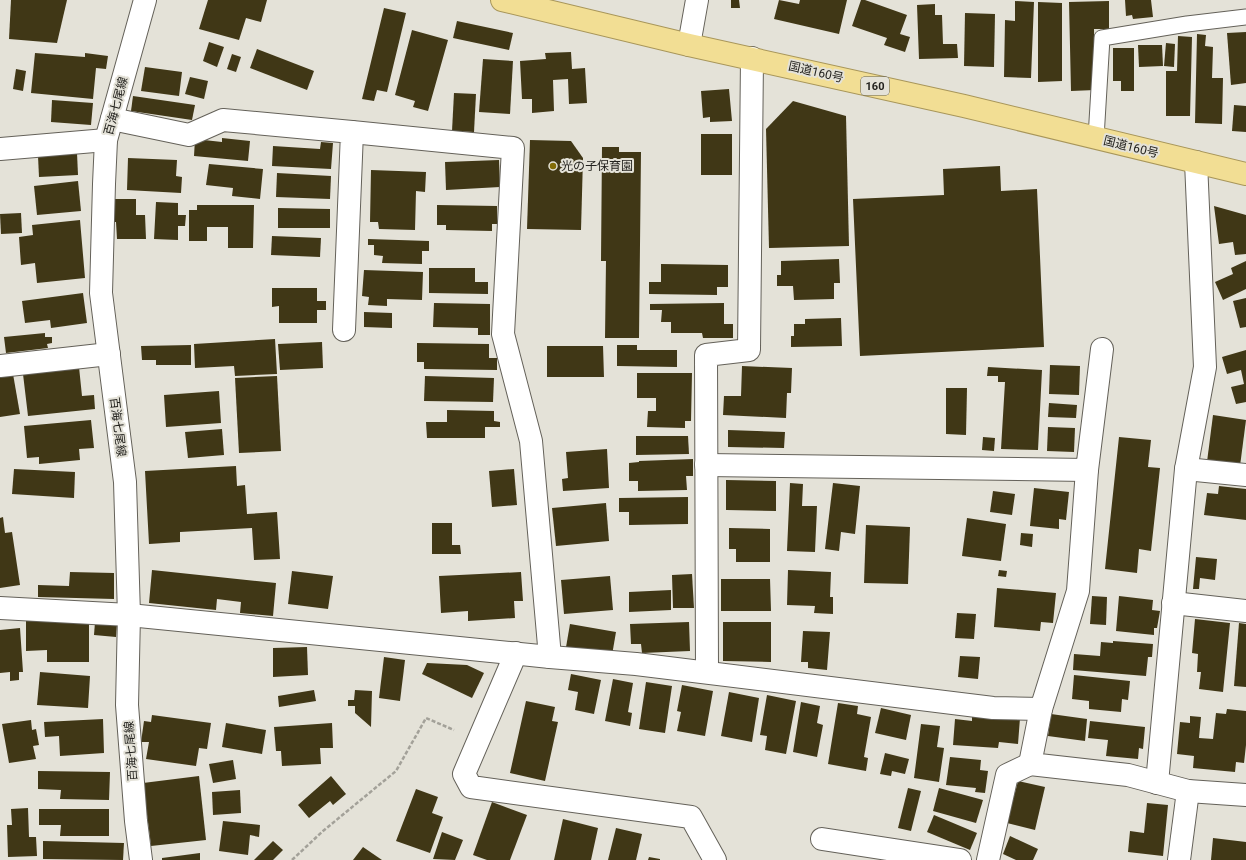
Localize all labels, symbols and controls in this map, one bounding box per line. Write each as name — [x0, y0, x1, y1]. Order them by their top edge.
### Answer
street label: 国道160号 — [787, 59, 845, 85]
street label: 百海七尾線 — [101, 75, 131, 137]
road number: 160 — [861, 77, 889, 95]
street label: 国道160号 — [1102, 133, 1160, 161]
place label: 光の子保育園 — [561, 159, 633, 173]
marker: 光の子保育園 — [548, 161, 558, 171]
street label: 百海七尾線 — [107, 396, 129, 458]
street label: 百海七尾線 — [122, 721, 140, 781]

